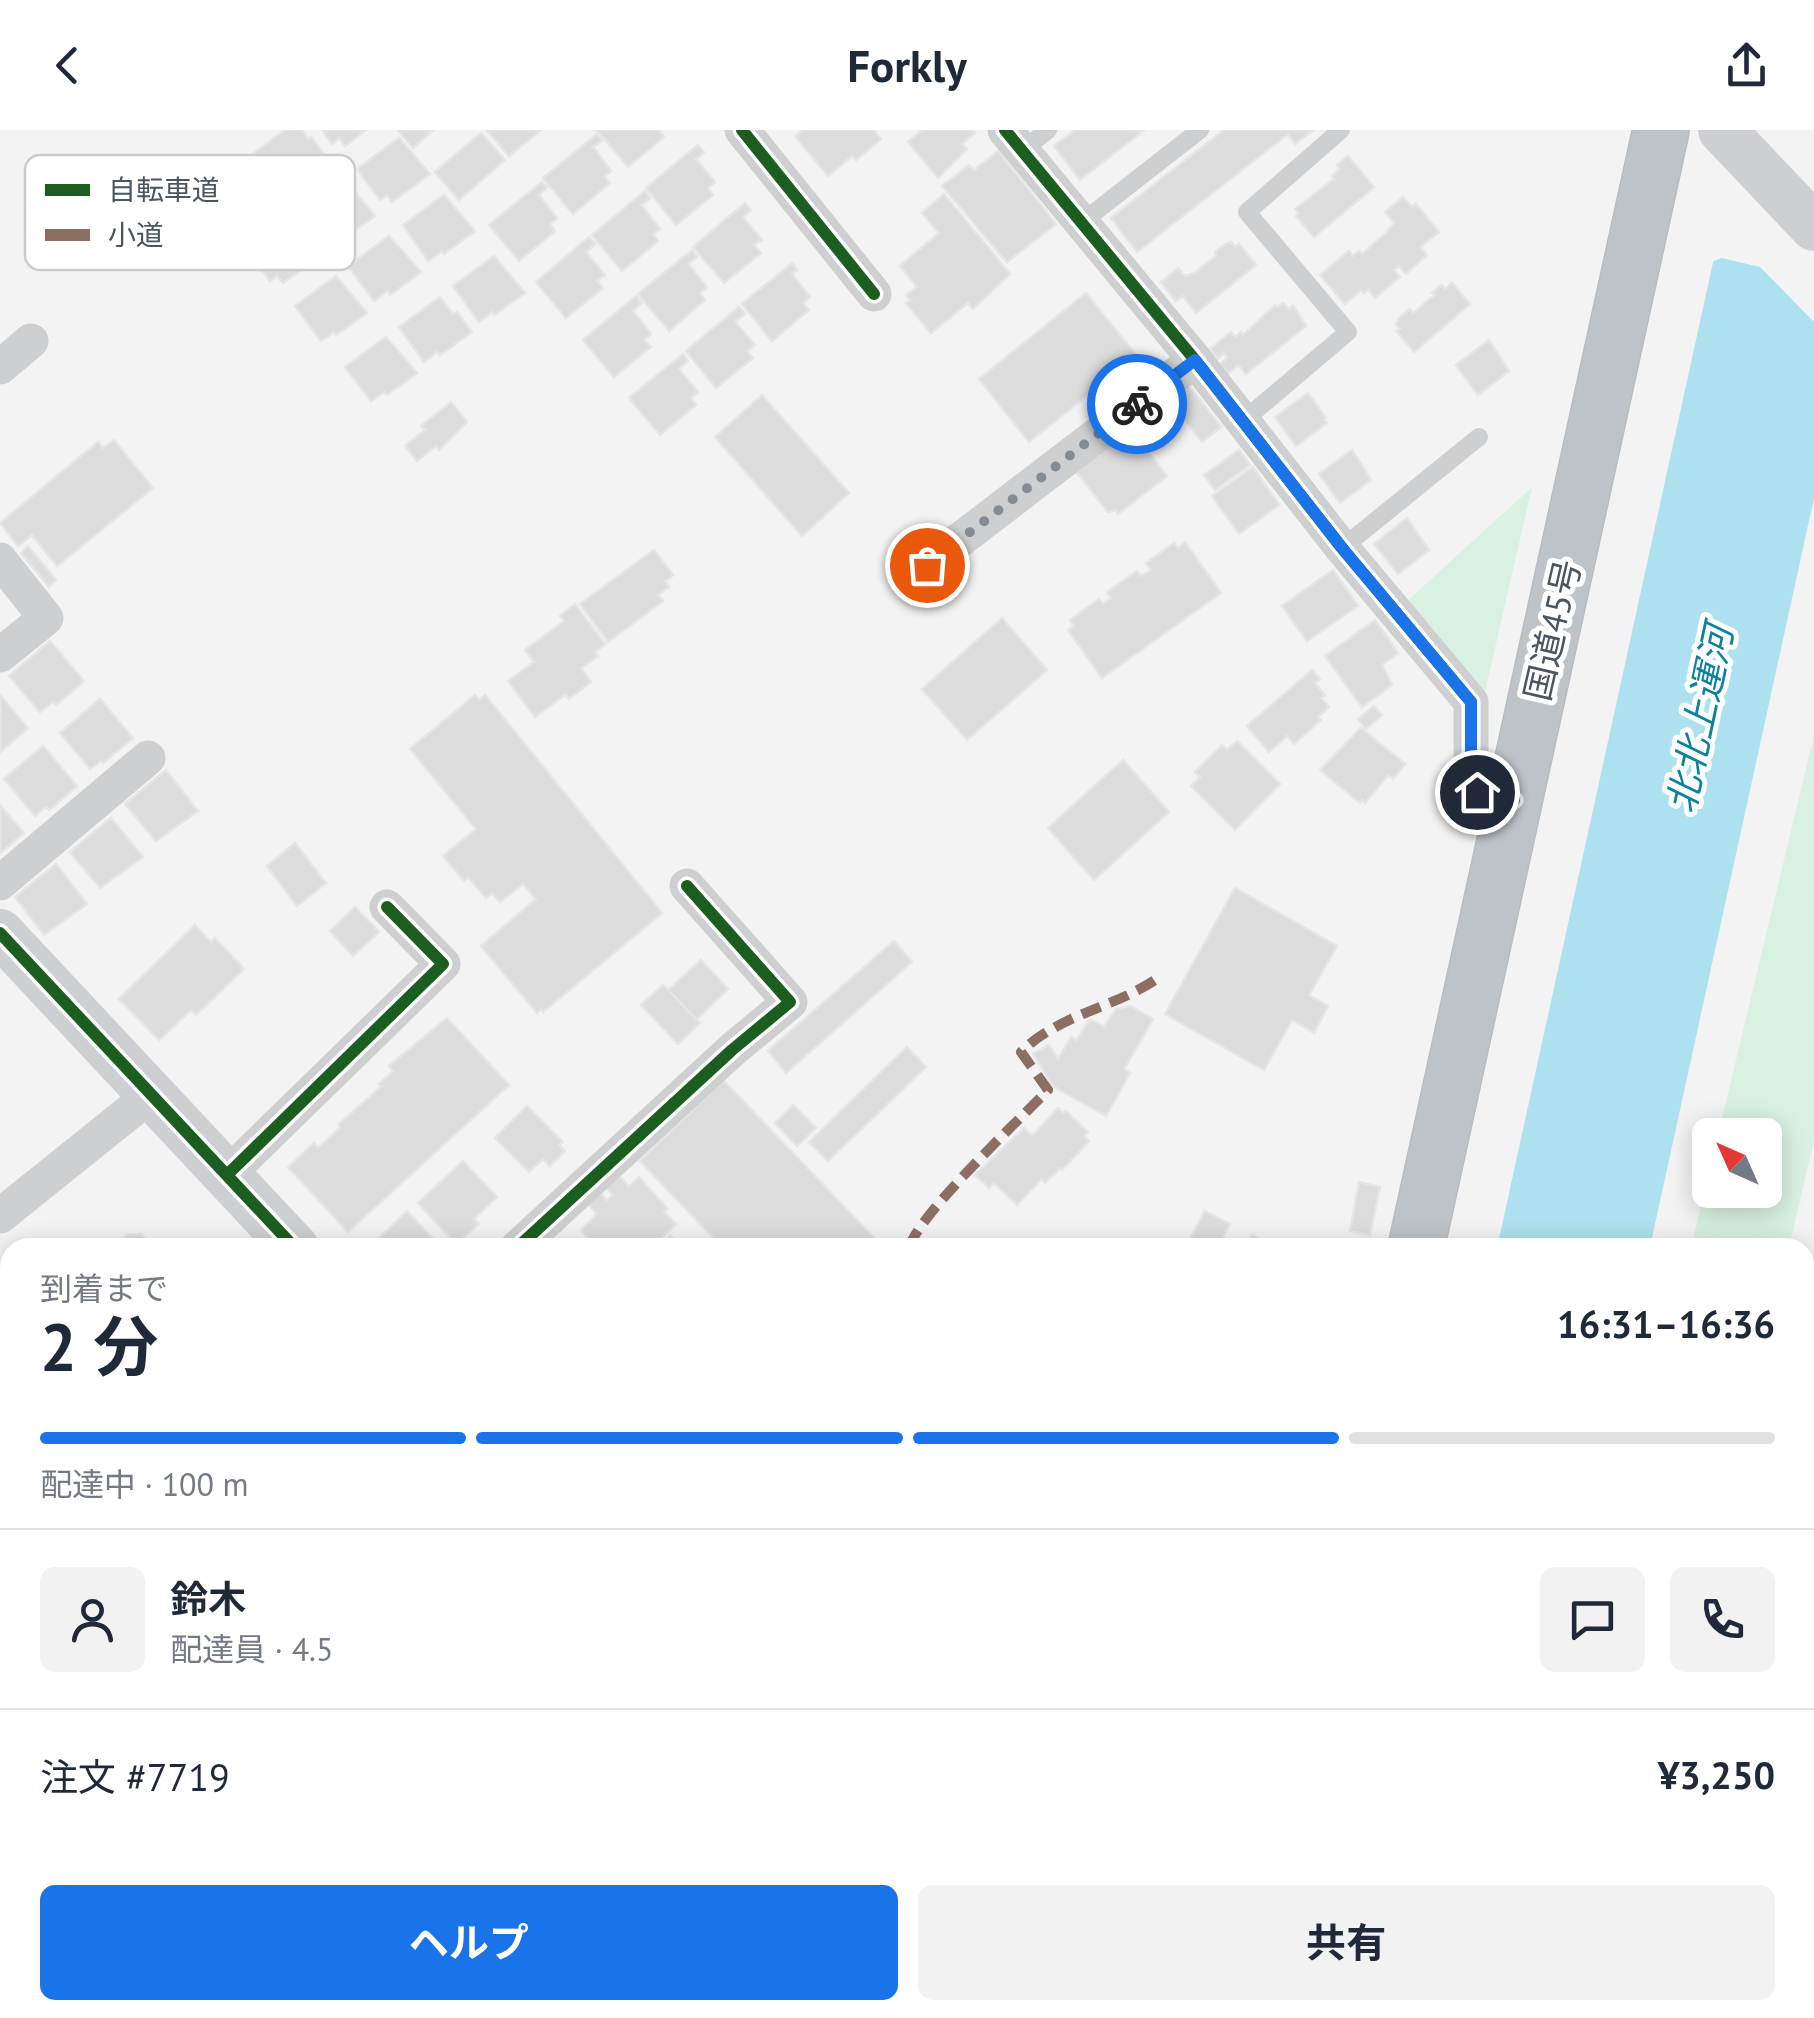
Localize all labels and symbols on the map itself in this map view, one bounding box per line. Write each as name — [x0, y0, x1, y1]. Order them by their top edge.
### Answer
legend — [25, 155, 355, 270]
text: 自転車道 — [108, 171, 220, 208]
text: 小道 — [108, 216, 164, 253]
courier — [1087, 354, 1187, 454]
pin — [885, 523, 970, 608]
street label: 国道45号 — [1513, 555, 1591, 705]
water label: 北北上運河 — [1655, 614, 1744, 817]
pin — [1435, 750, 1520, 835]
north arrow — [1692, 1118, 1782, 1208]

